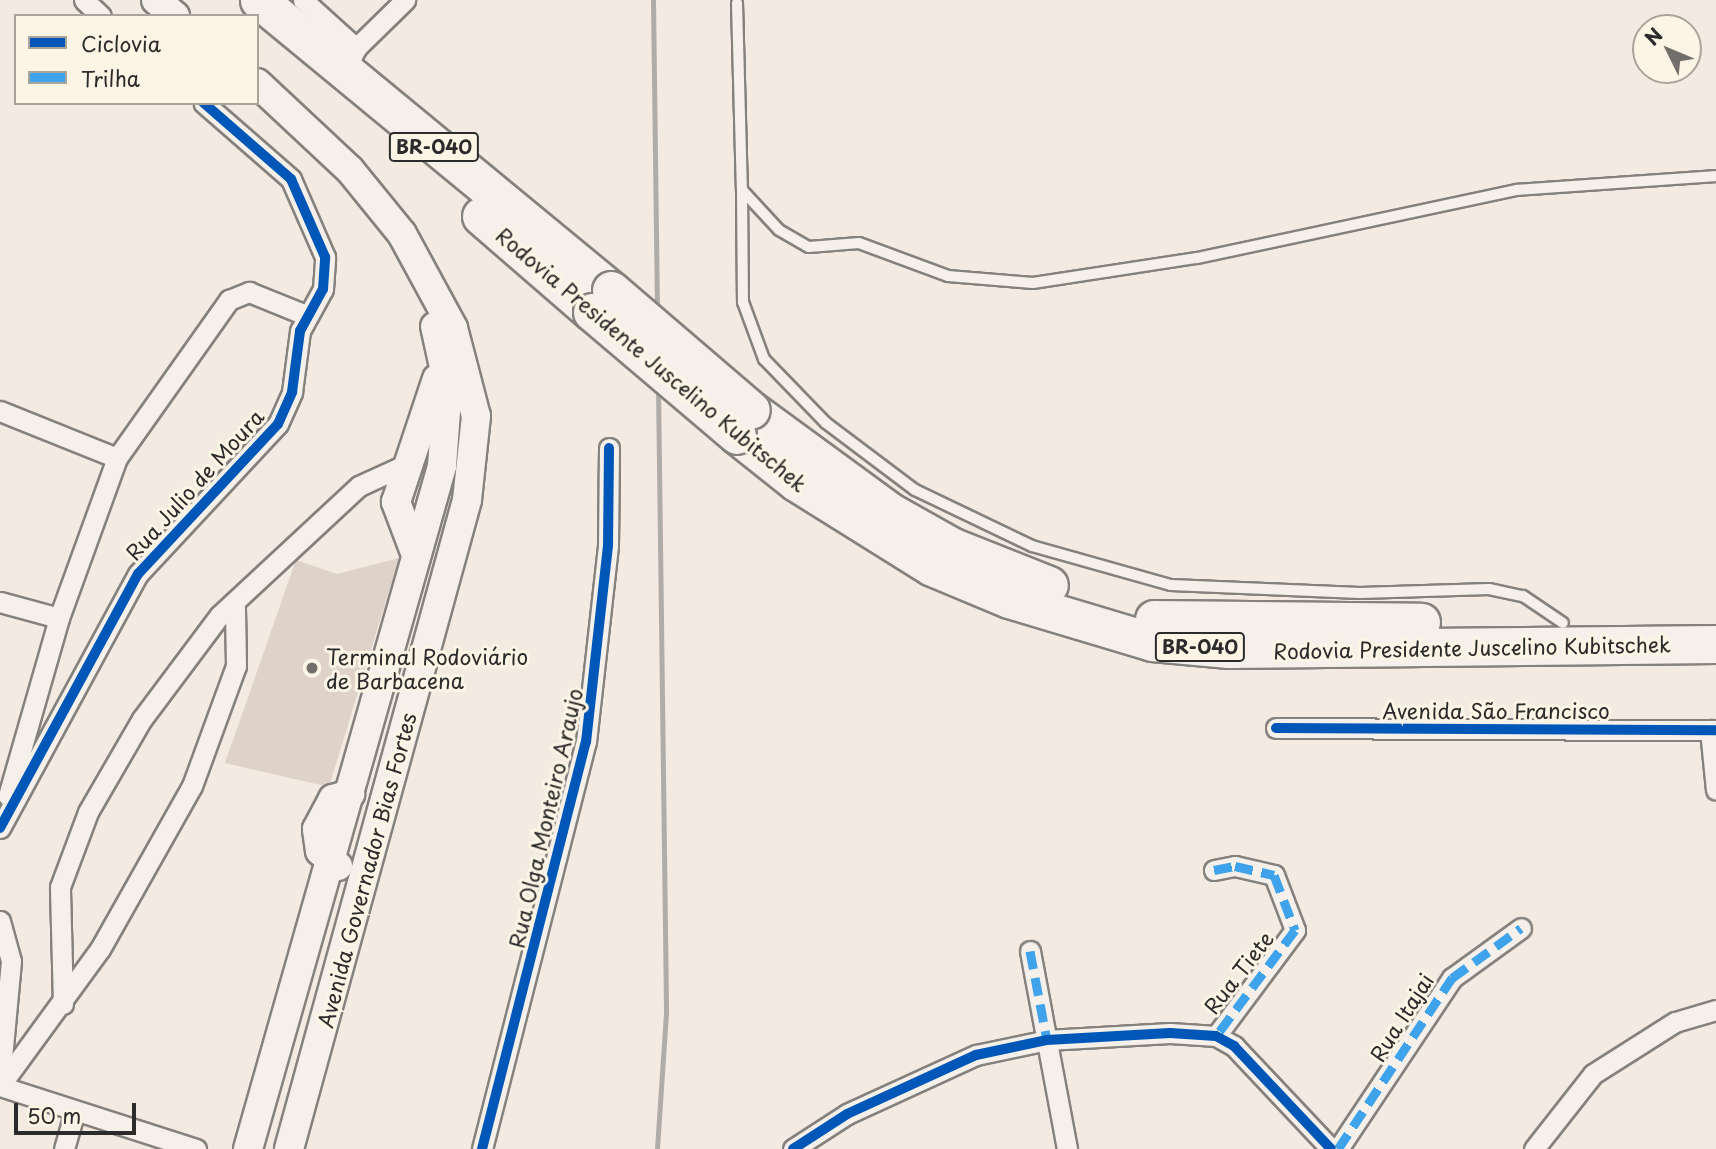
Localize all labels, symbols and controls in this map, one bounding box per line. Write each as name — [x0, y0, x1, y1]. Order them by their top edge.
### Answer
legend — [14, 14, 259, 105]
north arrow — [1632, 14, 1702, 84]
text: N — [1638, 21, 1668, 51]
text: Ciclovia — [81, 27, 161, 59]
text: Trilha — [81, 62, 140, 94]
road number: BR-040 — [388, 132, 480, 162]
street label: Rodovia Presidente Juscelino Kubitschek — [491, 221, 813, 497]
street label: Rua Julio de Moura — [118, 402, 270, 566]
street label: Rodovia Presidente Juscelino Kubitschek — [1272, 631, 1672, 663]
road number: BR-040 — [1154, 632, 1246, 662]
place label: Terminal Rodoviário de Barbacena — [326, 643, 528, 693]
marker: Terminal Rodoviário de Barbacena — [304, 660, 320, 676]
street label: Rua Olga Monteiro Araujo — [503, 685, 587, 951]
street label: Avenida São Francisco — [1382, 697, 1610, 723]
street label: Avenida Governador Bias Fortes — [312, 709, 420, 1031]
street label: Rua Tiete — [1198, 926, 1278, 1018]
street label: Rua Itajai — [1364, 968, 1438, 1066]
scale bar — [18, 1090, 140, 1134]
text: 50 m — [27, 1099, 81, 1131]

